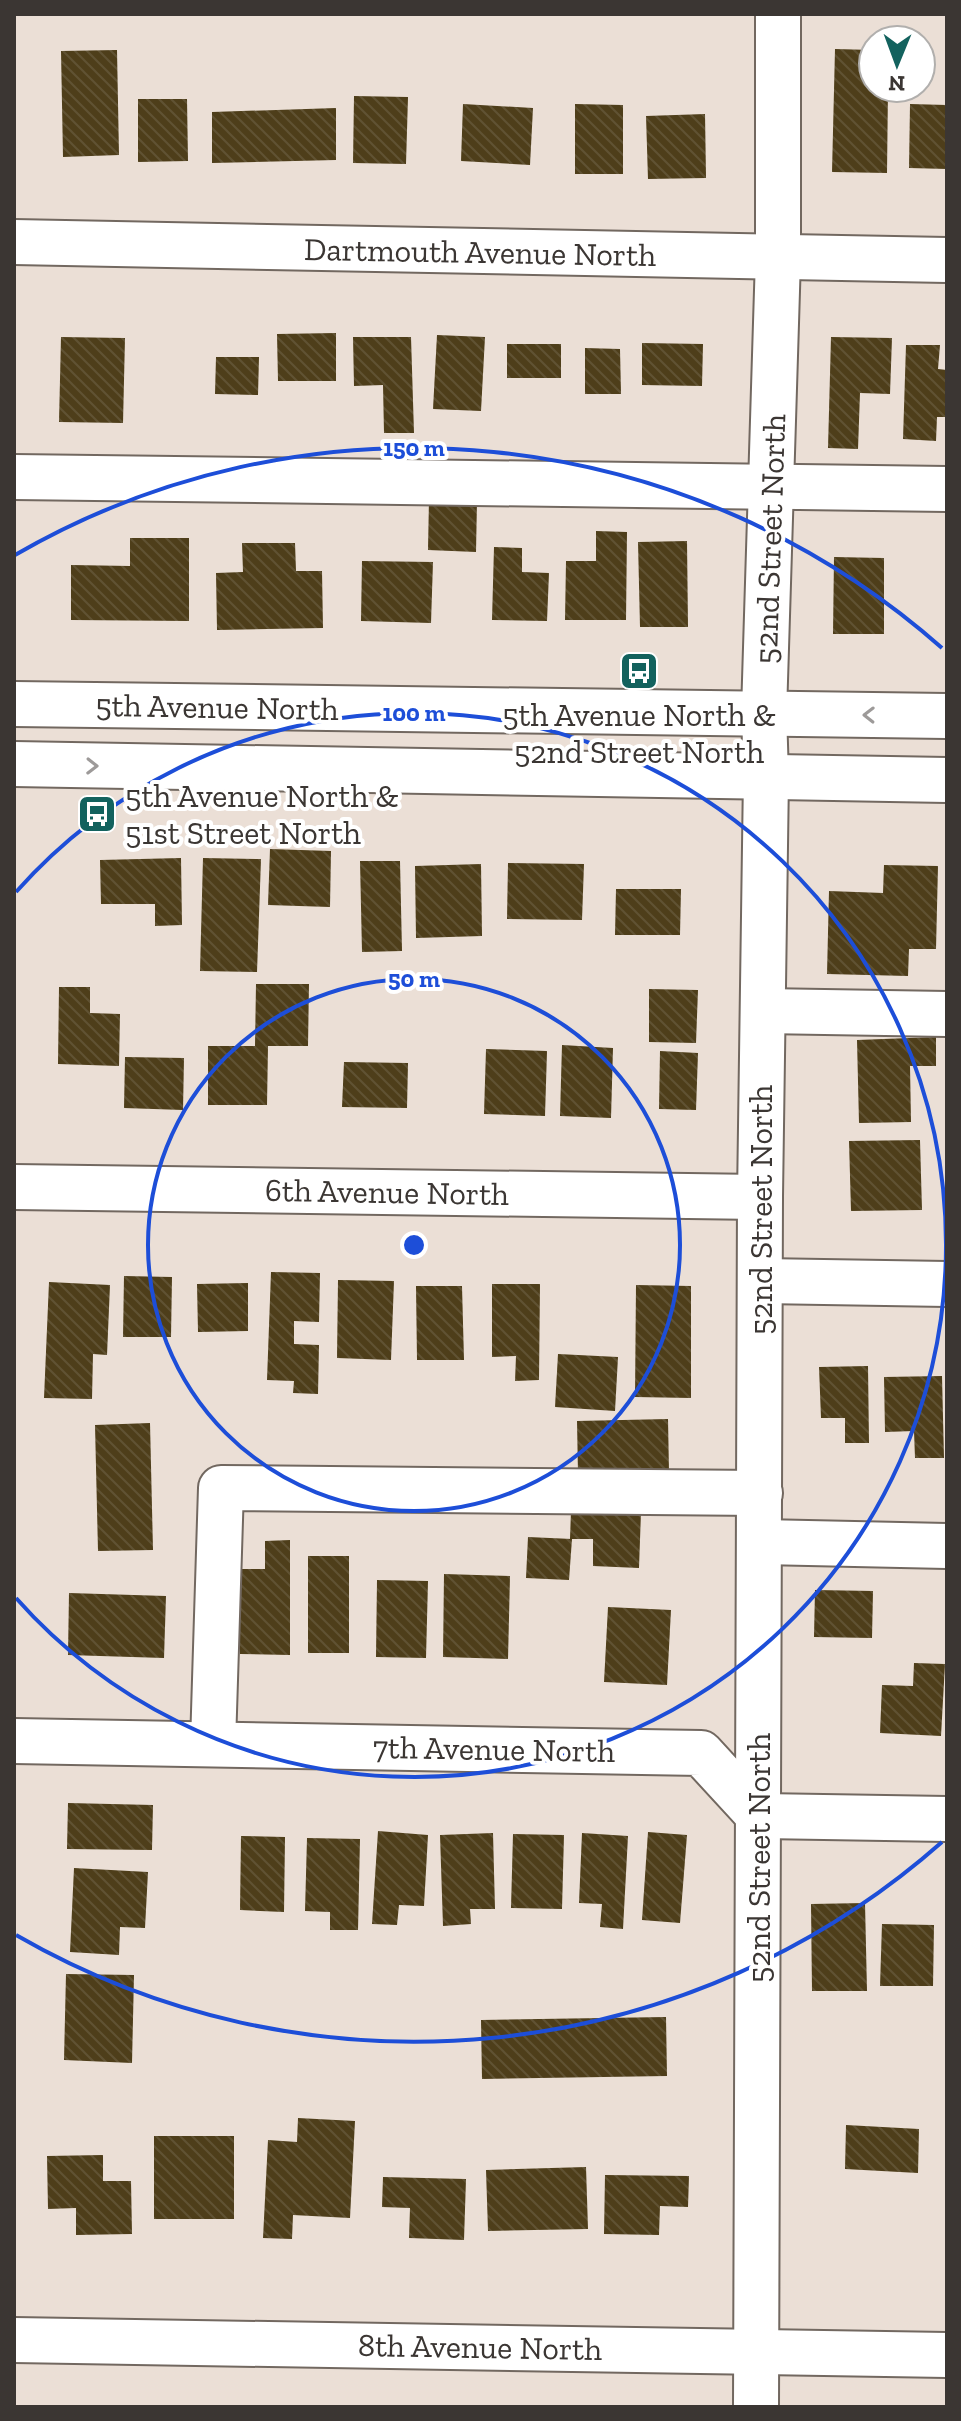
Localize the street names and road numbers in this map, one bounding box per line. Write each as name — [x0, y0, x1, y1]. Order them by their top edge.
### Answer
street label: Dartmouth Avenue North — [304, 230, 656, 274]
street label: 52nd Street North — [747, 413, 793, 665]
street label: 5th Avenue North — [95, 686, 339, 728]
street label: 52nd Street North — [742, 1085, 780, 1335]
street label: 6th Avenue North — [265, 1171, 509, 1213]
street label: 7th Avenue North — [373, 1728, 615, 1770]
street label: 52nd Street North — [740, 1733, 778, 1983]
street label: 8th Avenue North — [358, 2326, 602, 2368]

